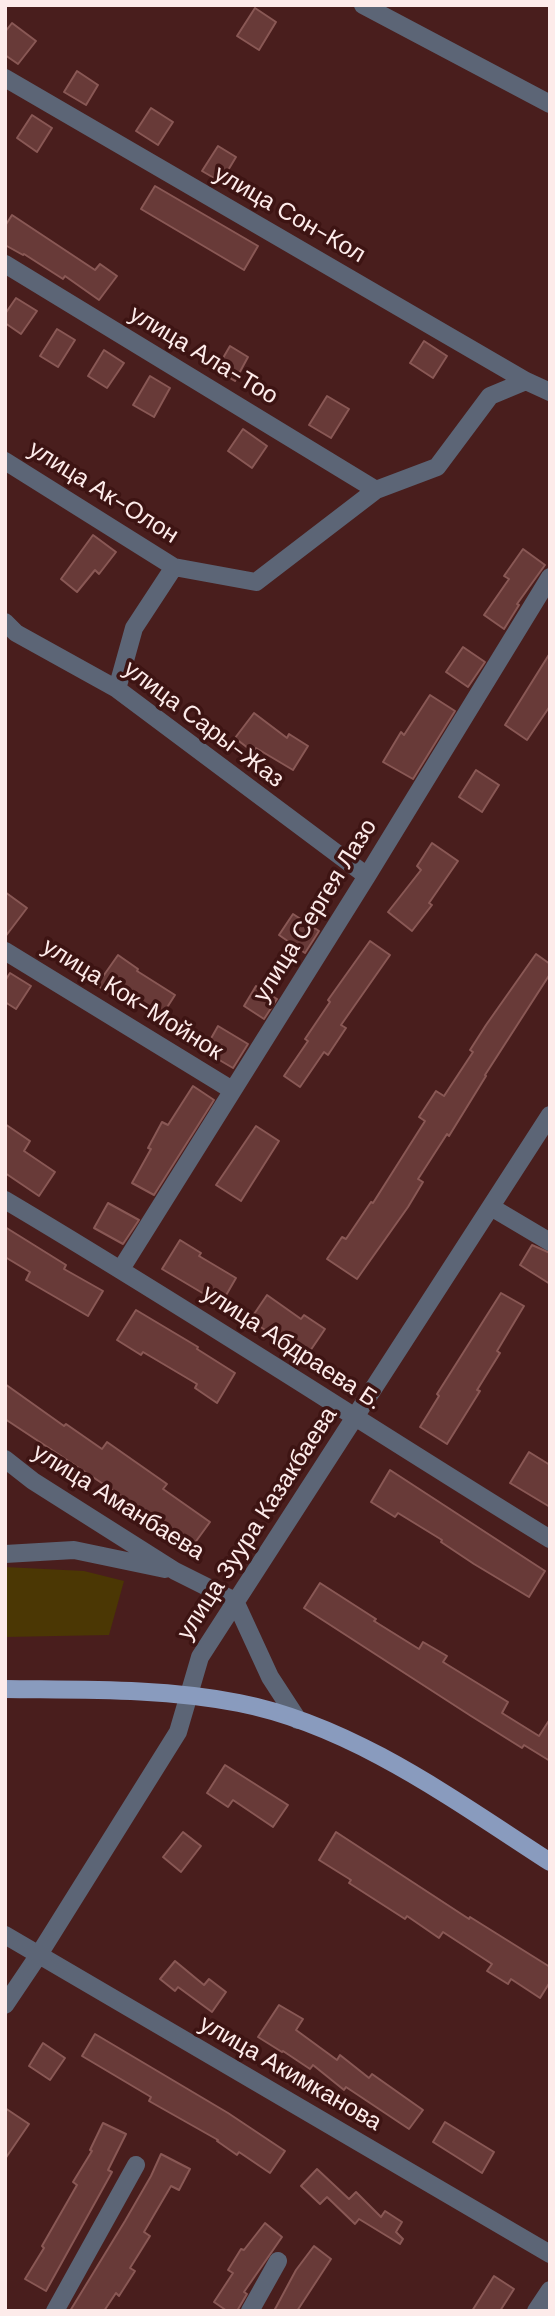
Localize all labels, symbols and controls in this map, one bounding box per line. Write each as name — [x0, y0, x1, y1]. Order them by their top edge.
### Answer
street label: улица Сон-Кол — [208, 160, 370, 270]
street label: улица Ала-Тоо — [124, 300, 282, 412]
street label: улица Ак-Олон — [23, 435, 183, 551]
street label: улица Сары-Жаз — [117, 655, 289, 795]
street label: улица Сергея Лазо — [248, 814, 384, 1008]
street label: улица Кок-Мойнок — [36, 933, 228, 1067]
street label: улица Абдраева Б. — [196, 1279, 386, 1417]
street label: улица Зуура Казакбаева — [172, 1402, 344, 1646]
street label: улица Аманбаева — [27, 1439, 209, 1567]
street label: улица Акимканова — [194, 2010, 386, 2138]

